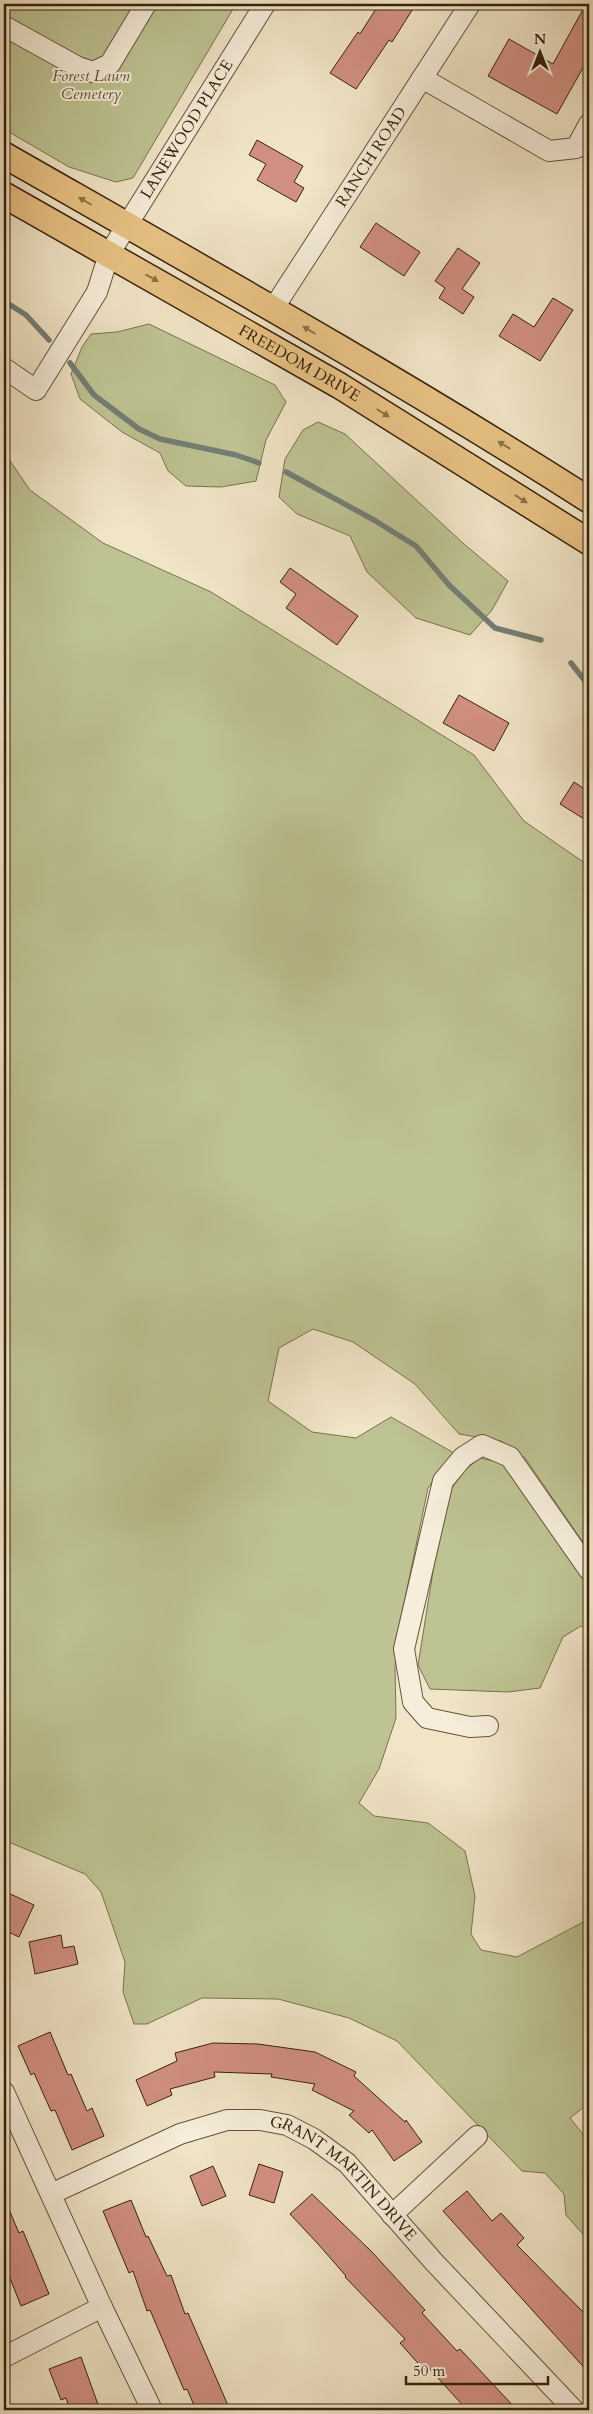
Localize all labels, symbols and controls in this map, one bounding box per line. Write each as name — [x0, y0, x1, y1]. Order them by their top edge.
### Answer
north arrow — [516, 28, 566, 78]
text: N — [534, 30, 546, 49]
street label: LANEWOOD PLACE — [135, 56, 238, 203]
park label: Forest Lawn Cemetery — [52, 65, 130, 105]
street label: RANCH ROAD — [331, 103, 412, 211]
one-way arrow — [78, 196, 91, 205]
one-way arrow — [144, 274, 159, 282]
street label: FREEDOM DRIVE — [234, 320, 365, 407]
one-way arrow — [302, 326, 315, 335]
one-way arrow — [376, 408, 389, 417]
one-way arrow — [497, 441, 511, 450]
one-way arrow — [514, 494, 527, 503]
street label: GRANT MARTIN DRIVE — [268, 2111, 422, 2246]
scale bar — [406, 2354, 548, 2386]
text: 50 m — [413, 2361, 445, 2381]

